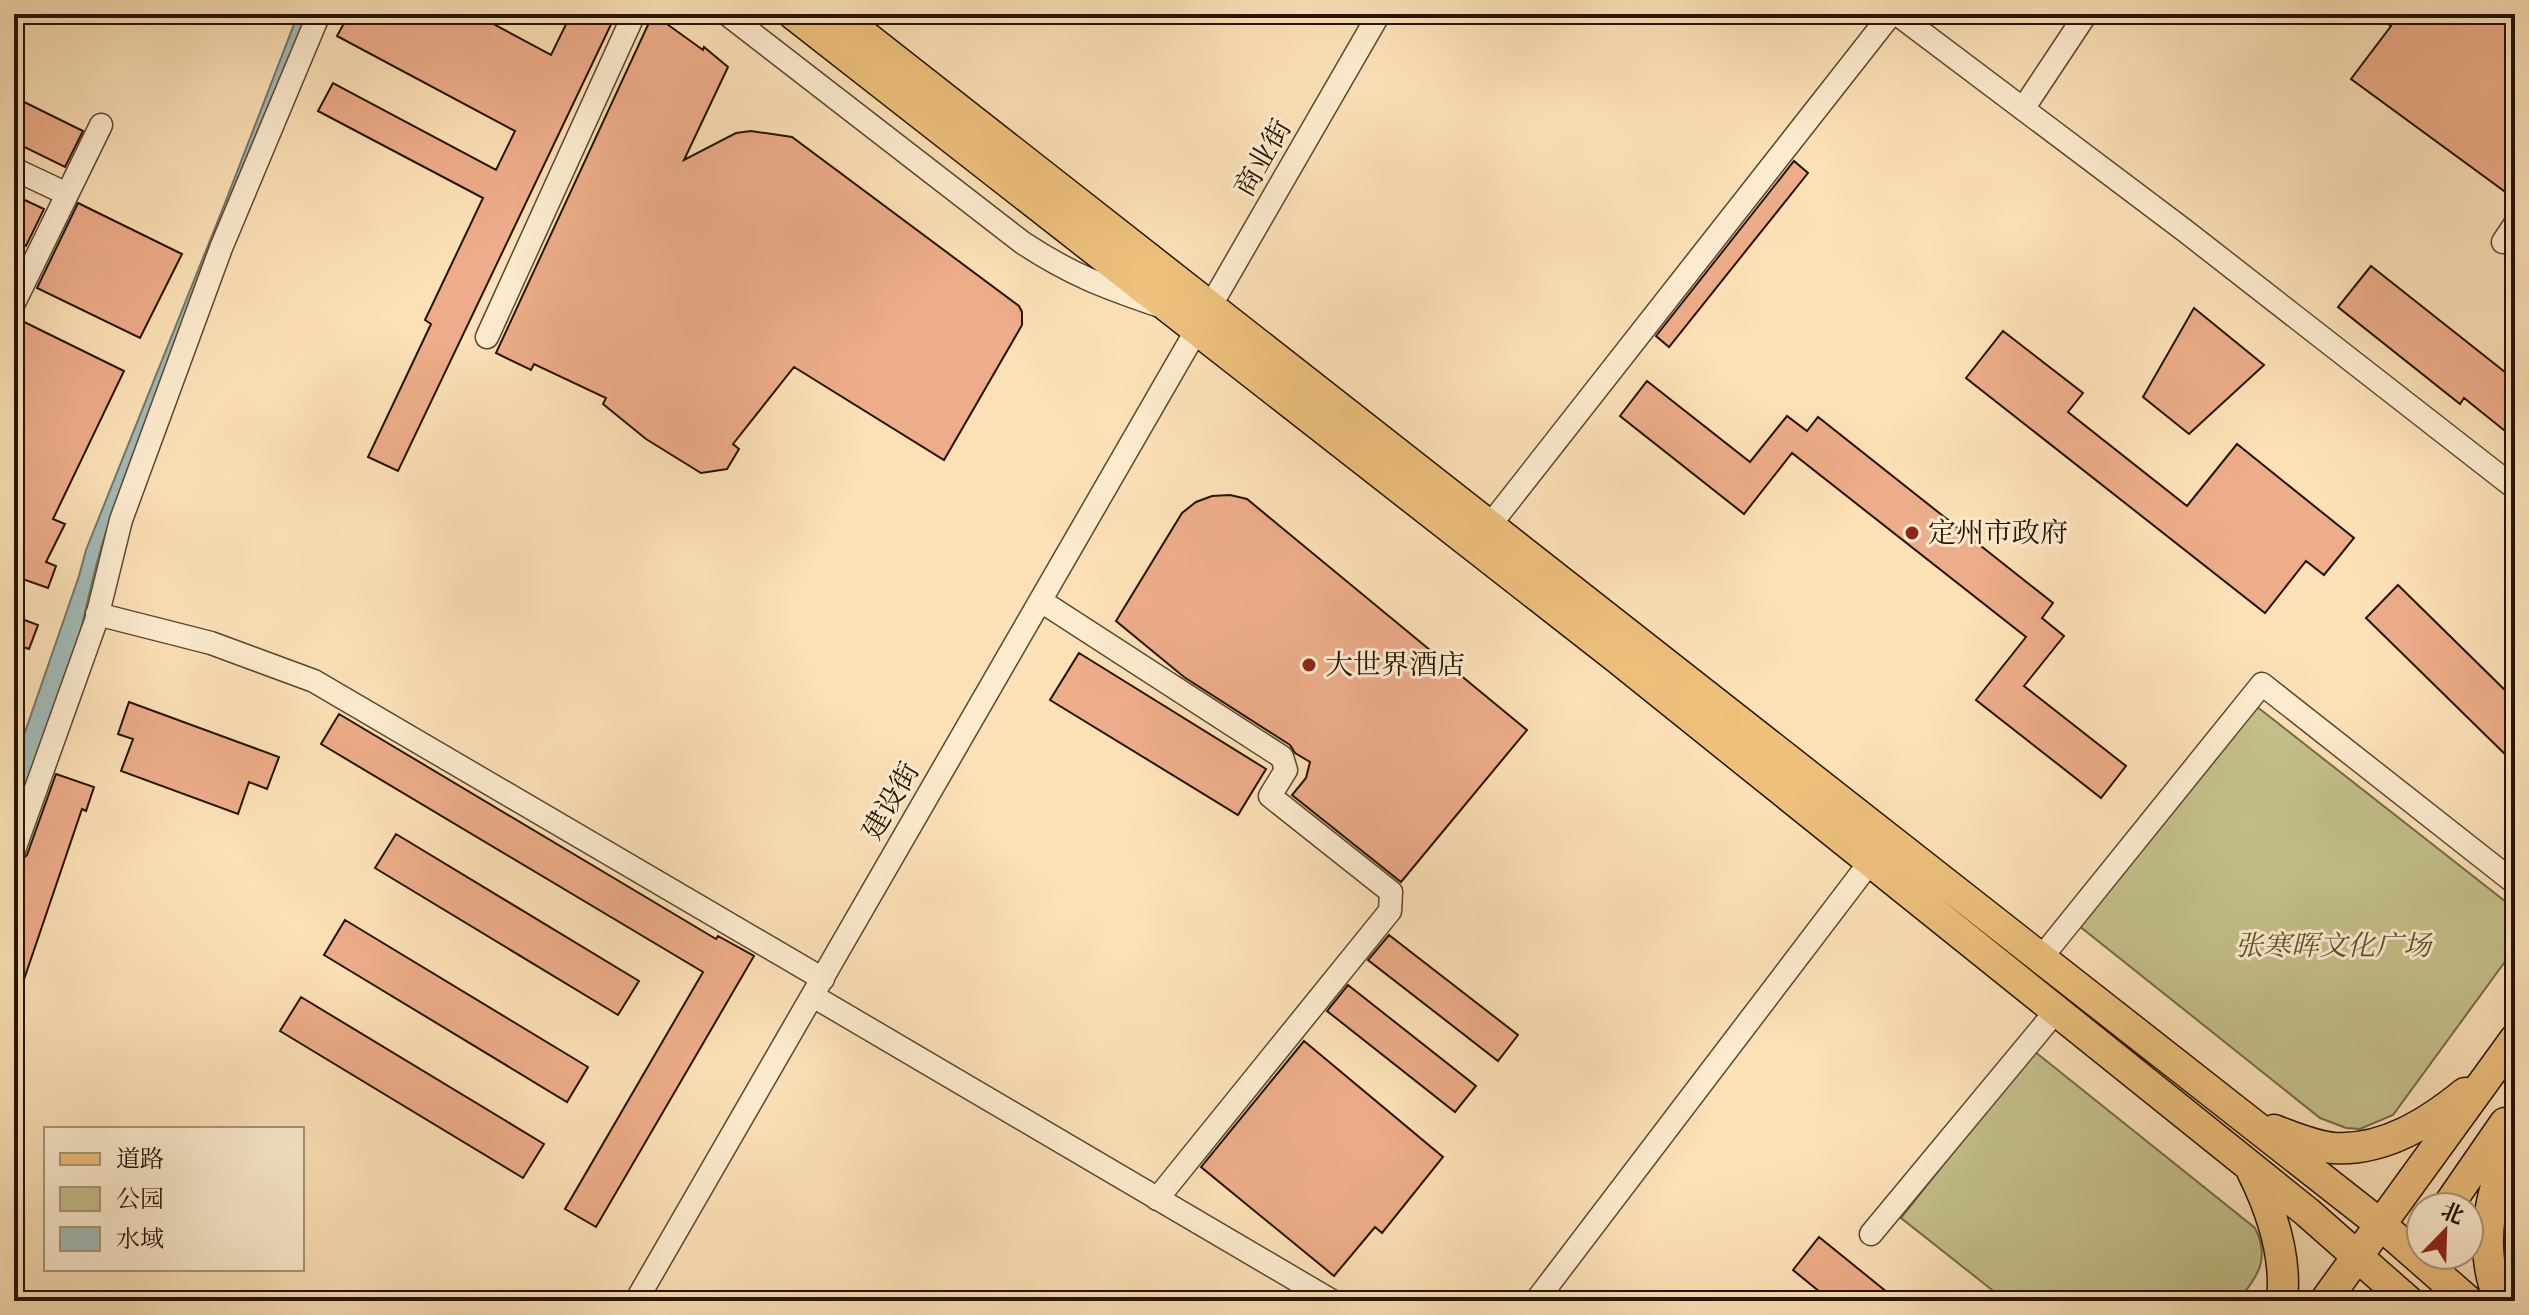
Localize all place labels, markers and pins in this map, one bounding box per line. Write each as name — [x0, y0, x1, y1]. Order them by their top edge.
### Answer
place label: 定州市政府 — [1928, 514, 2068, 552]
marker: 定州市政府 — [1903, 524, 1921, 542]
place label: 大世界酒店 — [1325, 646, 1465, 684]
marker: 大世界酒店 — [1300, 656, 1318, 674]

